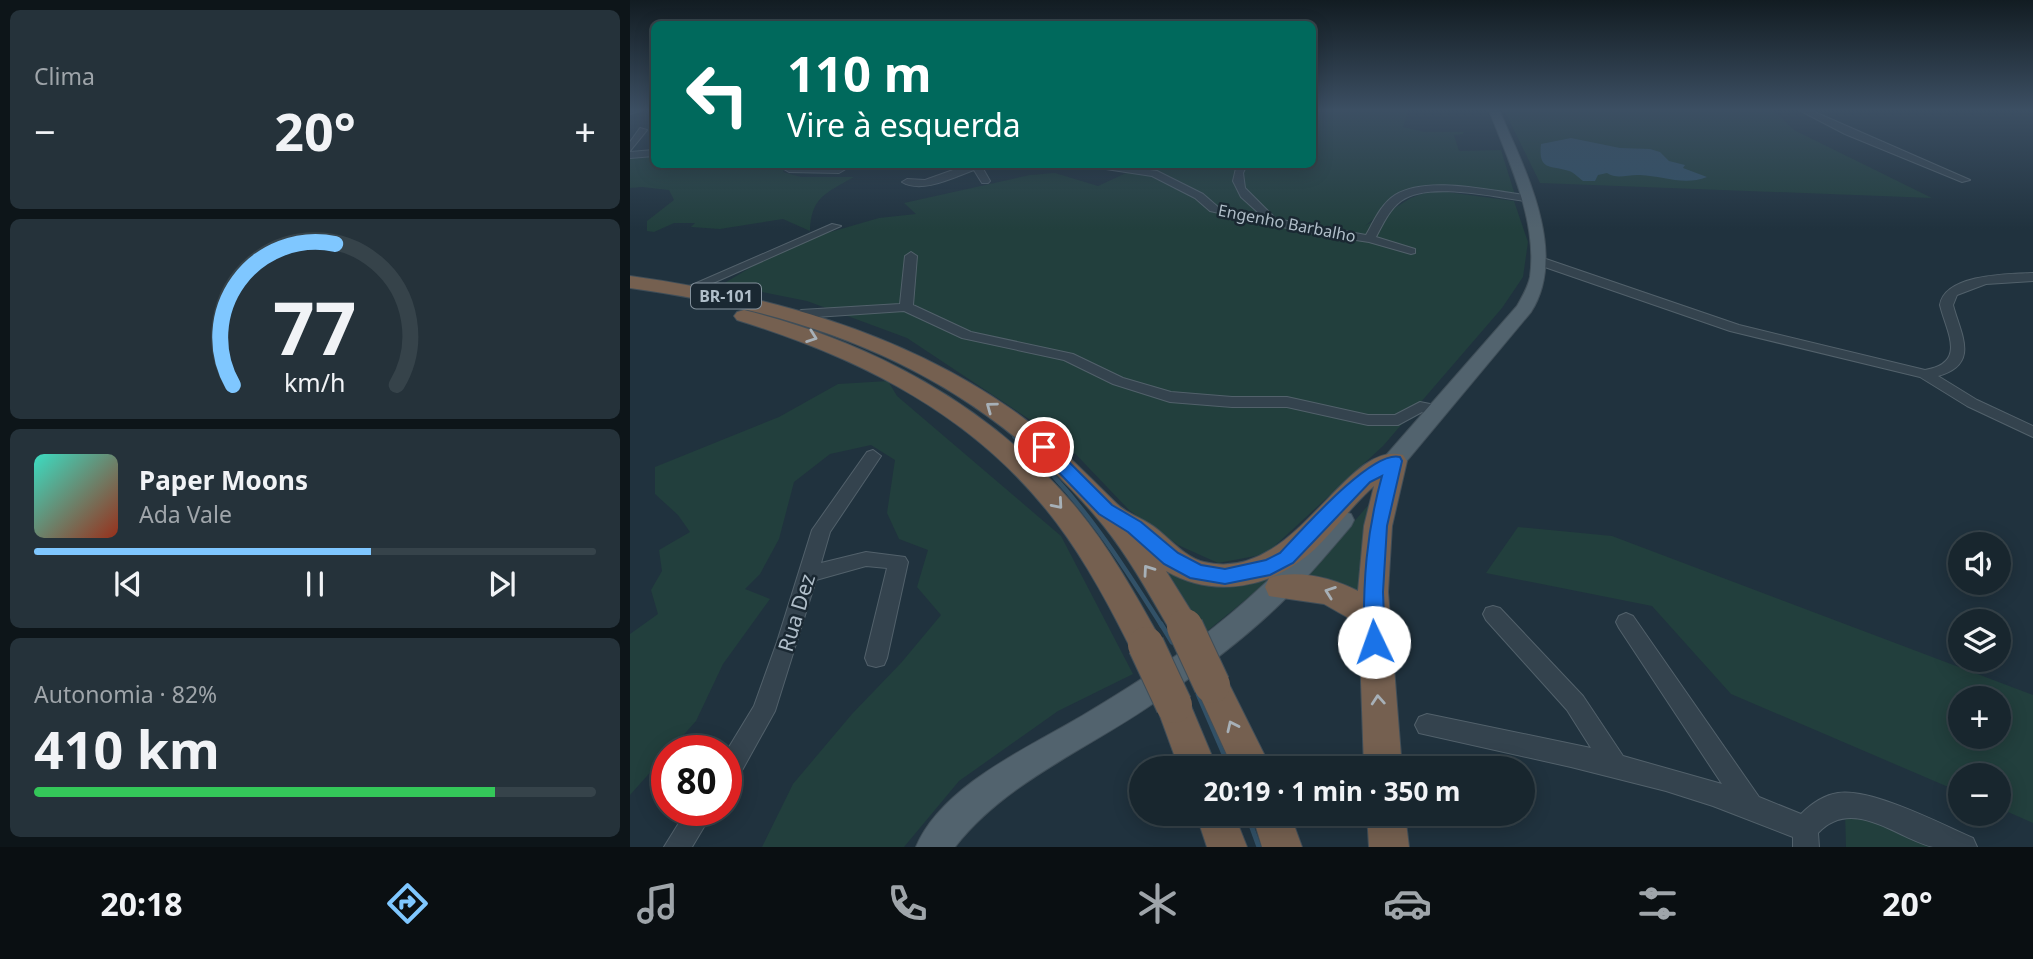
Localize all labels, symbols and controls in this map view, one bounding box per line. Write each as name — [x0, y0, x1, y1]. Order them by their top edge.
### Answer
text: 110 m — [787, 40, 932, 106]
icon: left — [672, 49, 763, 140]
text: Clima — [34, 60, 95, 92]
text: 20° — [274, 95, 356, 166]
text: Vire à esquerda — [787, 103, 1021, 146]
text: − — [34, 105, 56, 157]
text: + — [574, 105, 596, 157]
street label: Engenho Barbalho — [1216, 199, 1358, 247]
text: 77 — [273, 277, 357, 376]
road number: BR-101 — [691, 284, 761, 308]
one-way arrow — [806, 329, 818, 343]
text: km/h — [284, 365, 346, 399]
one-way arrow — [987, 403, 999, 415]
pin — [1014, 417, 1074, 477]
icon: arrive — [1025, 428, 1063, 466]
text: Paper Moons — [139, 462, 308, 498]
one-way arrow — [1050, 496, 1062, 509]
text: Ada Vale — [139, 498, 232, 530]
map controls — [1948, 532, 2011, 826]
button: sound — [1948, 532, 2011, 595]
icon: previous — [109, 565, 147, 603]
icon: pause — [296, 565, 334, 603]
icon: next — [483, 565, 521, 603]
one-way arrow — [1144, 565, 1156, 578]
street label: Rua Dez — [771, 570, 821, 655]
one-way arrow — [1324, 586, 1336, 600]
position arrow — [1337, 605, 1411, 679]
button: layers — [1948, 609, 2011, 672]
text: Autonomia · 82% — [34, 678, 217, 710]
button: + — [1948, 686, 2011, 749]
one-way arrow — [1371, 694, 1386, 705]
text: 410 km — [34, 713, 220, 784]
one-way arrow — [1226, 721, 1240, 734]
speed limit sign: 80 — [651, 735, 742, 826]
button: − — [1948, 763, 2011, 826]
text: 20:19 · 1 min · 350 m — [1204, 773, 1460, 809]
icon: directions — [383, 879, 432, 928]
icon: music — [633, 879, 682, 928]
icon: phone — [883, 879, 932, 928]
icon: climate — [1133, 879, 1182, 928]
icon: car — [1383, 879, 1432, 928]
icon: filters — [1633, 879, 1682, 928]
text: 20:18 — [100, 882, 183, 925]
text: 20° — [1882, 882, 1933, 925]

